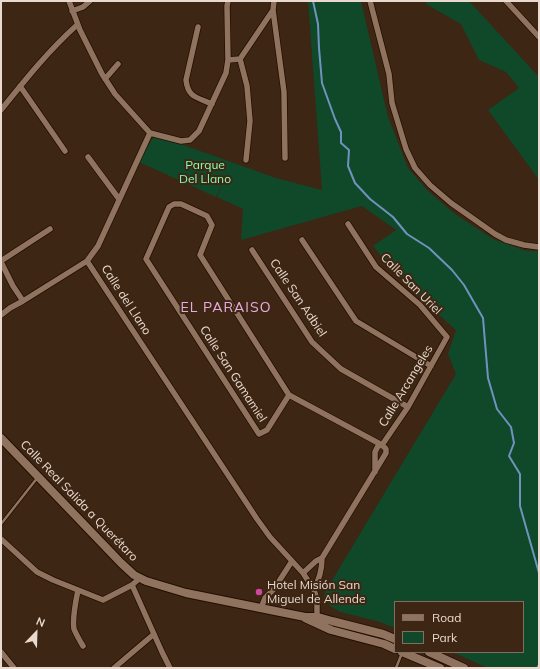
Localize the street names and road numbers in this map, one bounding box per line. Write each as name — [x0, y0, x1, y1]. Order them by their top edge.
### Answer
street label: Calle San Uriel — [377, 250, 445, 318]
street label: Calle San Adbiel — [267, 256, 329, 340]
street label: Calle del Llano — [98, 262, 154, 338]
street label: Calle San Gamamiel — [196, 323, 270, 425]
street label: Calle Arcangeles — [376, 342, 436, 430]
street label: Calle Real Salida a Querétaro — [17, 437, 141, 565]

